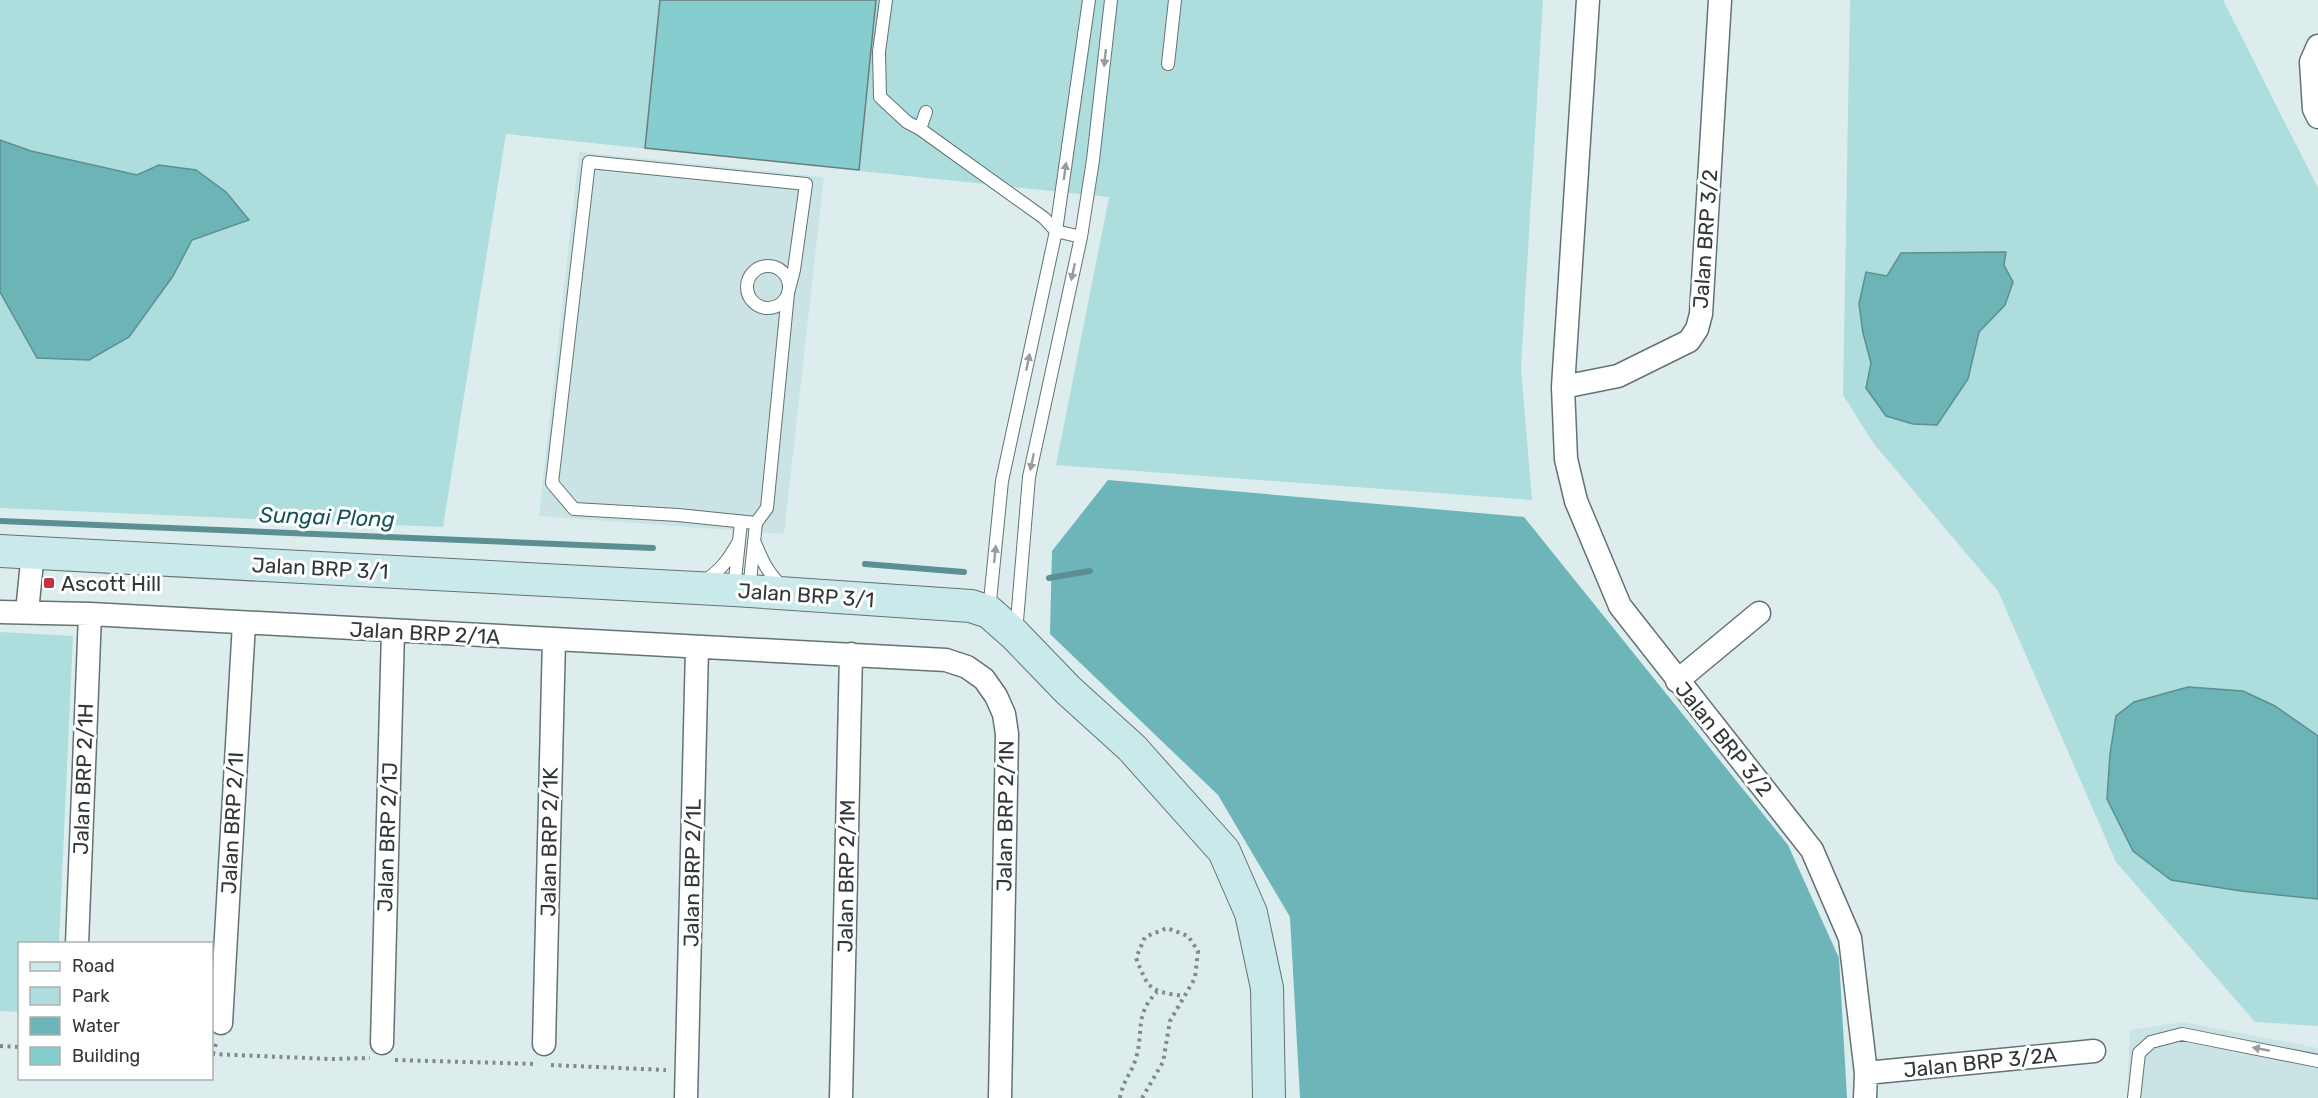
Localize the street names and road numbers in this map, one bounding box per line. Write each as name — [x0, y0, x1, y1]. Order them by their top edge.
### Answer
street label: Jalan BRP 3/2 — [1688, 168, 1722, 310]
street label: Jalan BRP 3/1 — [251, 552, 389, 584]
street label: Jalan BRP 3/1 — [737, 578, 875, 612]
street label: Jalan BRP 2/1A — [349, 617, 501, 649]
street label: Jalan BRP 3/2 — [1670, 677, 1778, 801]
street label: Jalan BRP 2/1H — [68, 703, 98, 855]
street label: Jalan BRP 2/1N — [991, 740, 1019, 892]
street label: Jalan BRP 2/1I — [216, 751, 248, 895]
street label: Jalan BRP 2/1J — [372, 762, 402, 912]
street label: Jalan BRP 2/1K — [535, 767, 563, 917]
street label: Jalan BRP 2/1L — [678, 798, 706, 947]
street label: Jalan BRP 2/1M — [832, 799, 860, 953]
street label: Jalan BRP 3/2A — [1902, 1042, 2058, 1082]

